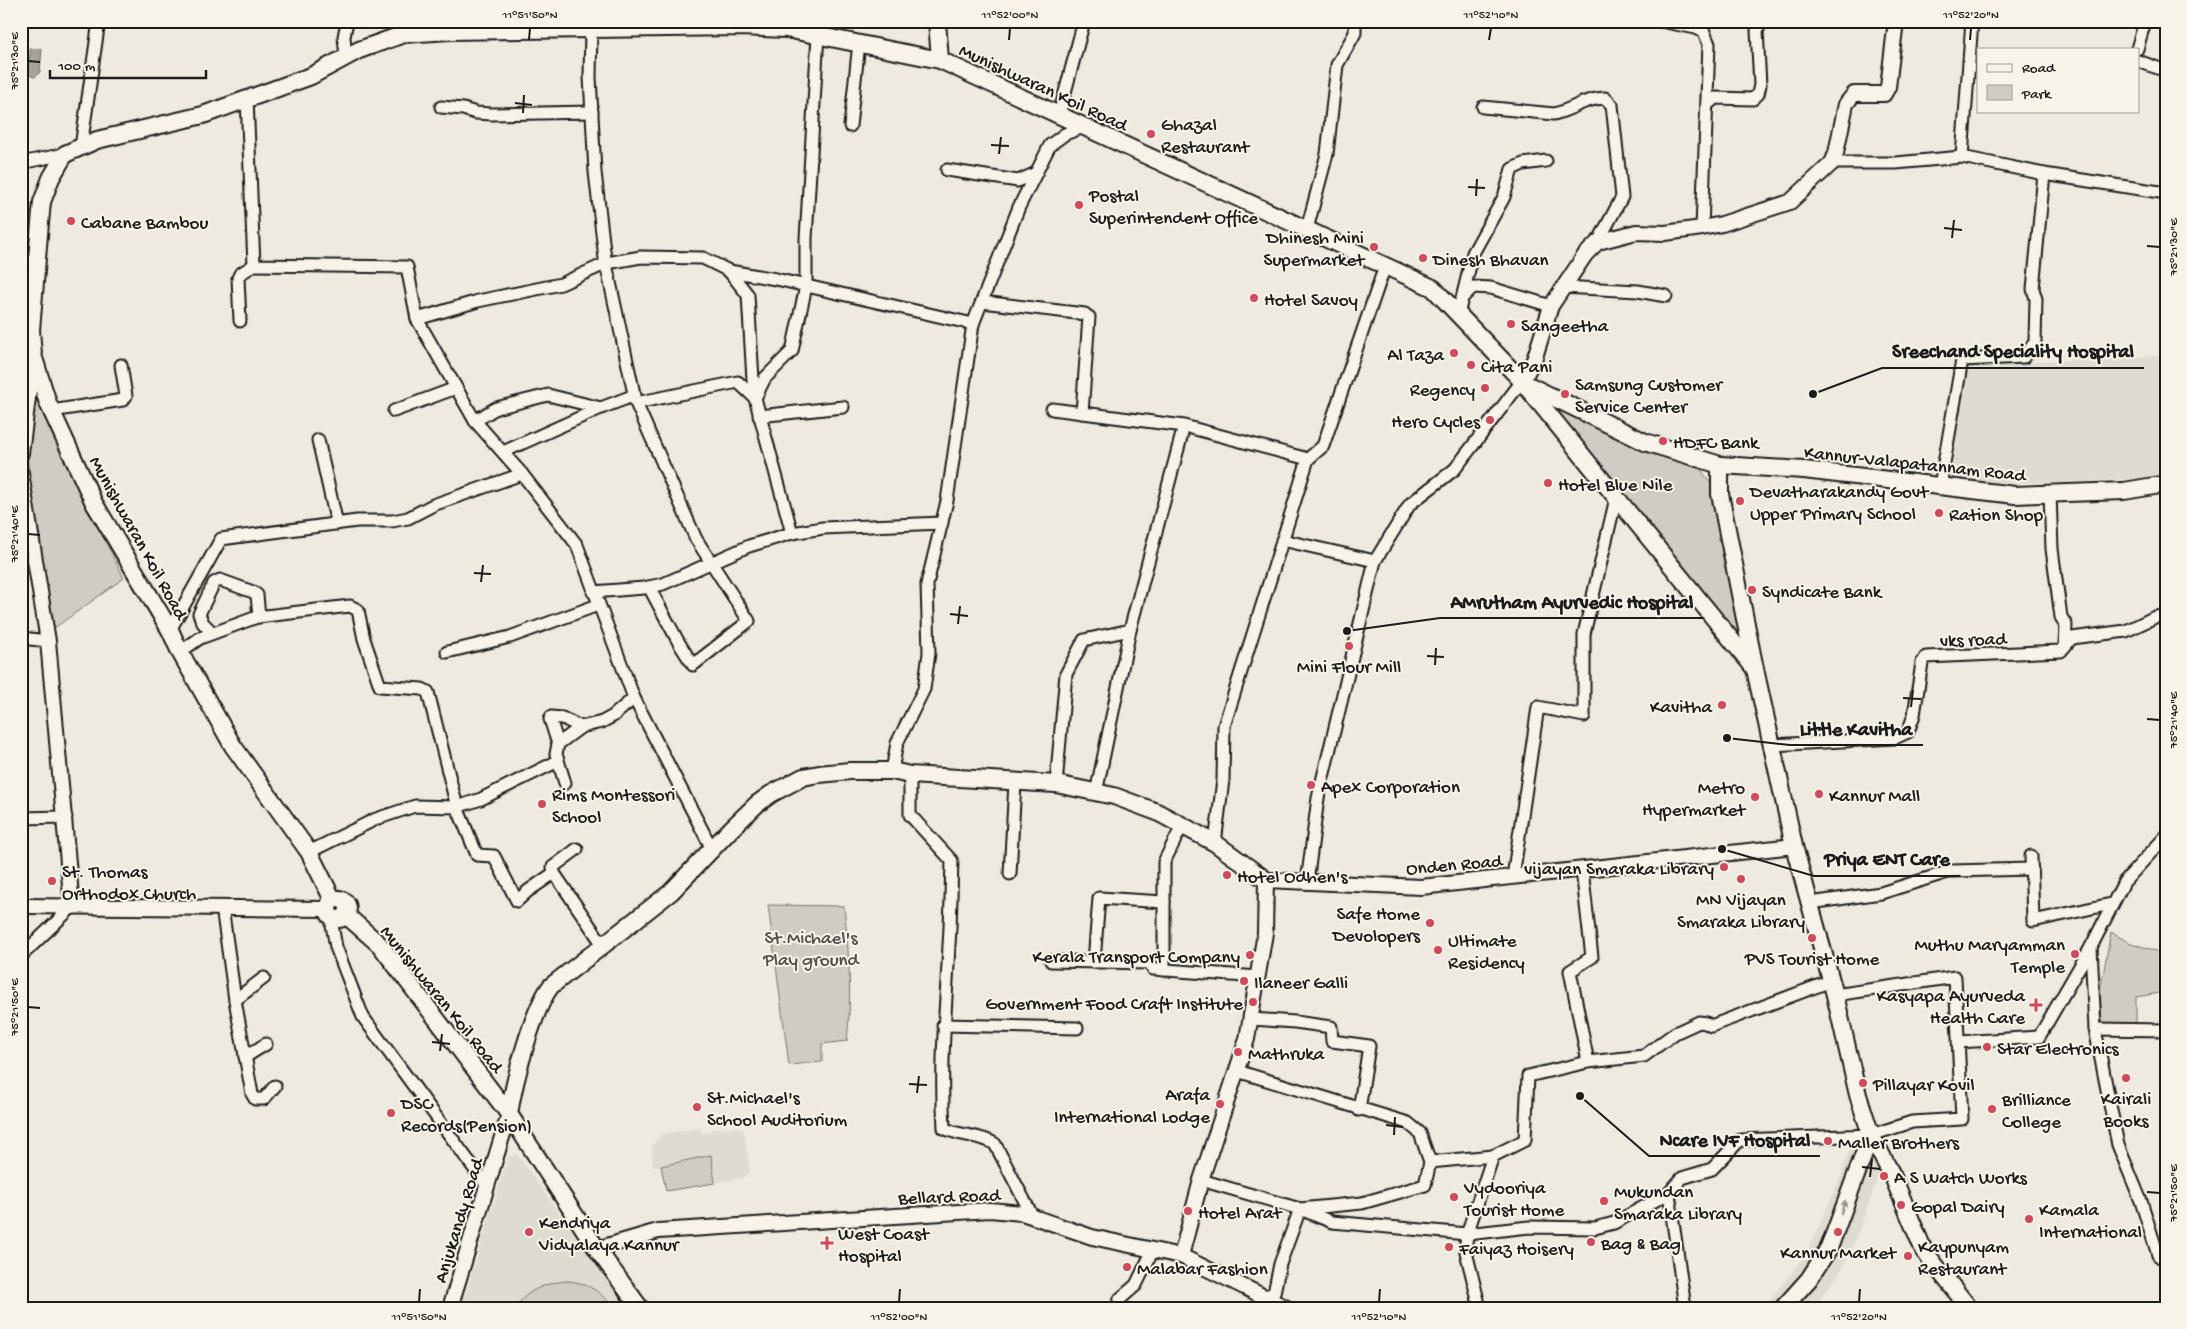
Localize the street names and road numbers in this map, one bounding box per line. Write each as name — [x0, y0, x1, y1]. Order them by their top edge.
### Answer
street label: Munishwaran Koil Road — [955, 40, 1132, 139]
street label: Kannur-Valapatannam Road — [1803, 442, 2028, 489]
street label: Munishwaran Koil Road — [82, 453, 192, 626]
street label: vks road — [1939, 629, 2009, 654]
street label: Onden Road — [1405, 851, 1505, 882]
street label: Munishwaran Koil Road — [374, 922, 508, 1080]
street label: Anjukandy Road — [430, 1154, 491, 1286]
street label: Bellard Road — [897, 1185, 1003, 1212]

